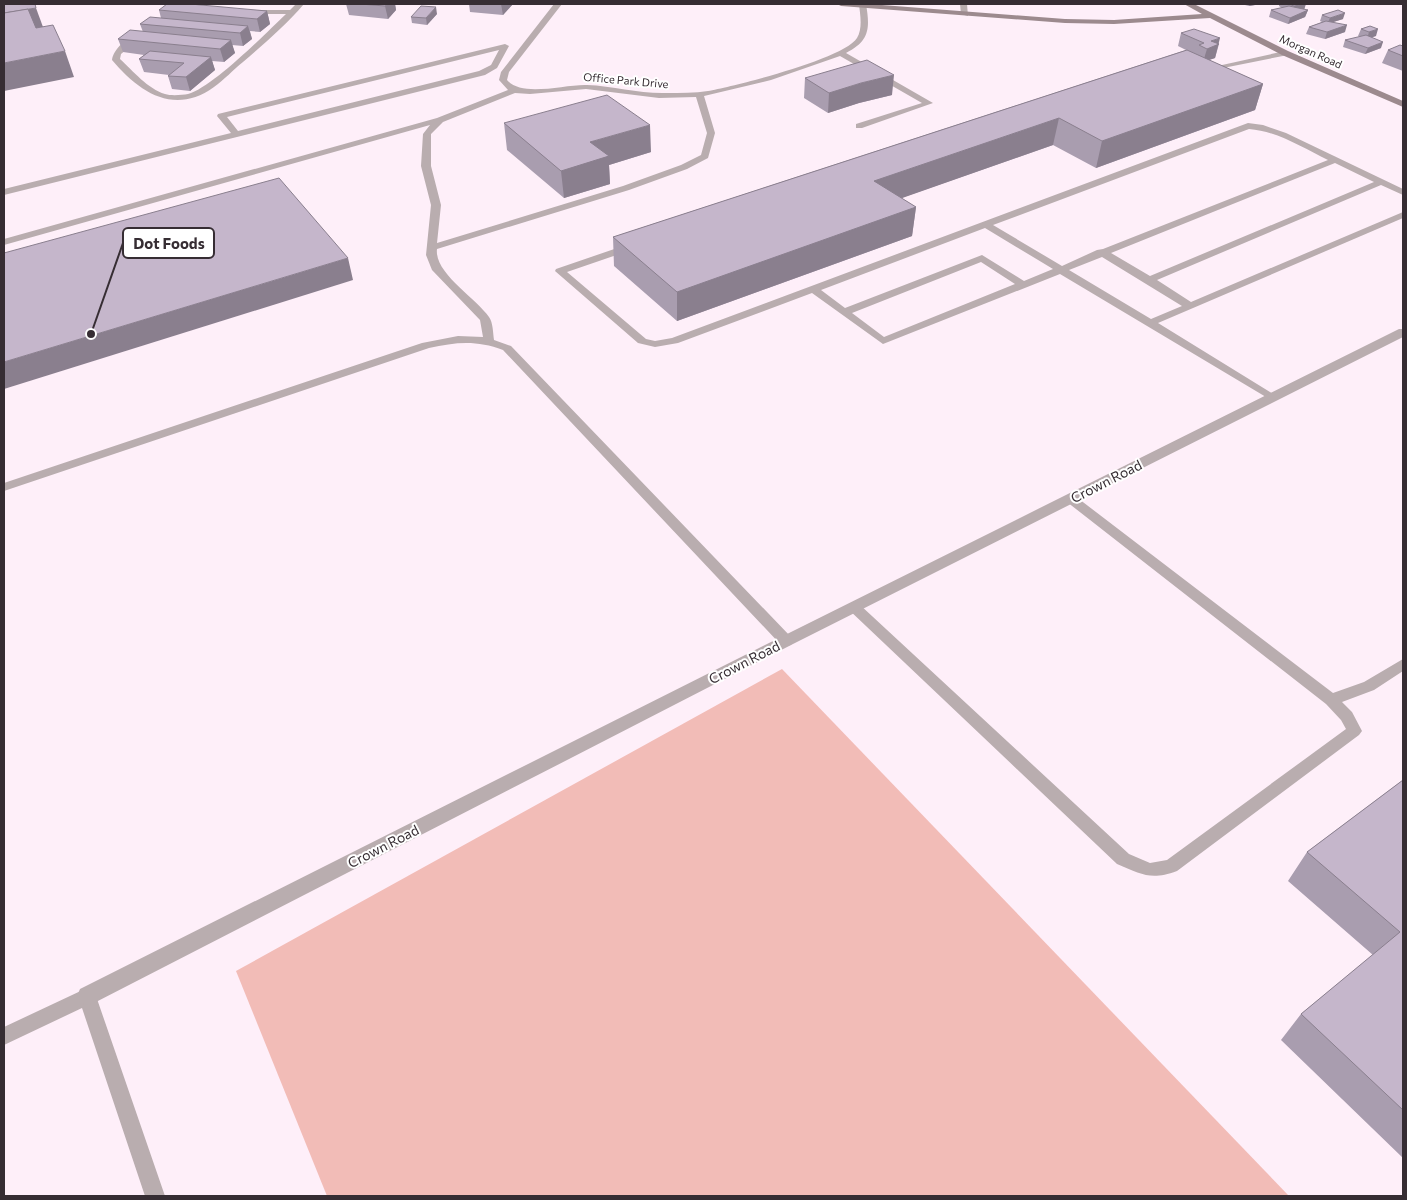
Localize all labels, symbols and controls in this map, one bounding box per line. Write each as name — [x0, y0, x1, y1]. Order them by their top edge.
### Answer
street label: Morgan Road — [1278, 31, 1344, 71]
street label: Office Park Drive — [583, 70, 669, 90]
callout: Dot Foods — [123, 228, 214, 258]
text: Dot Foods — [133, 234, 205, 252]
street label: Crown Road — [1068, 456, 1144, 506]
street label: Crown Road — [706, 637, 782, 687]
street label: Crown Road — [345, 821, 421, 871]

